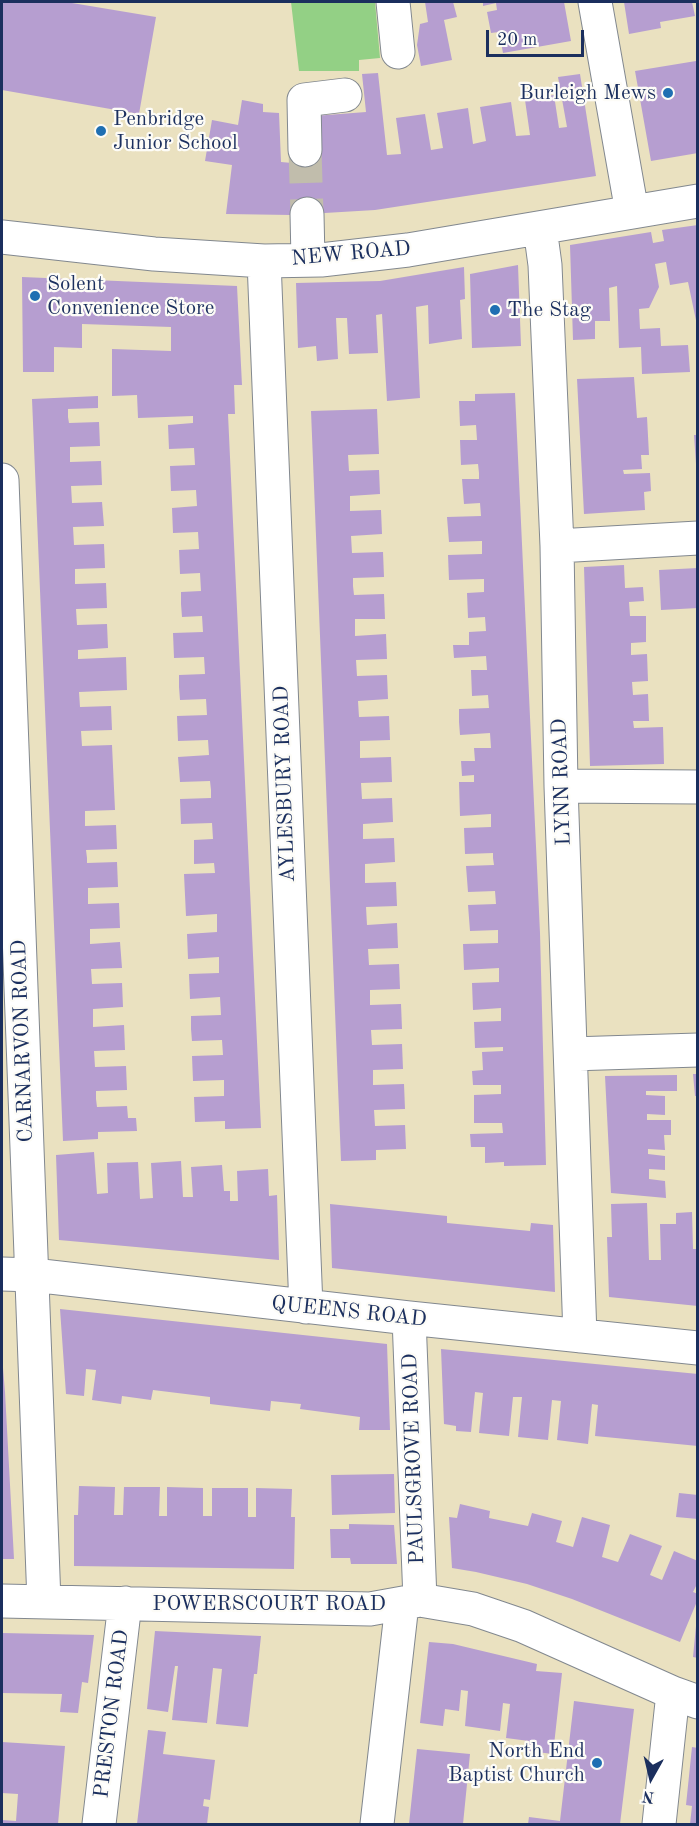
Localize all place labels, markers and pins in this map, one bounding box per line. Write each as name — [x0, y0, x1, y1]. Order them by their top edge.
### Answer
place label: Burleigh Mews — [519, 80, 656, 106]
marker: Burleigh Mews — [661, 86, 675, 100]
place label: Penbridge Junior School — [113, 106, 238, 156]
marker: Penbridge Junior School — [94, 124, 108, 138]
place label: Solent Convenience Store — [47, 271, 214, 321]
marker: Solent Convenience Store — [28, 289, 42, 303]
place label: The Stag — [507, 297, 591, 323]
marker: The Stag — [488, 303, 502, 317]
place label: North End Baptist Church — [448, 1738, 585, 1788]
marker: North End Baptist Church — [590, 1756, 604, 1770]

